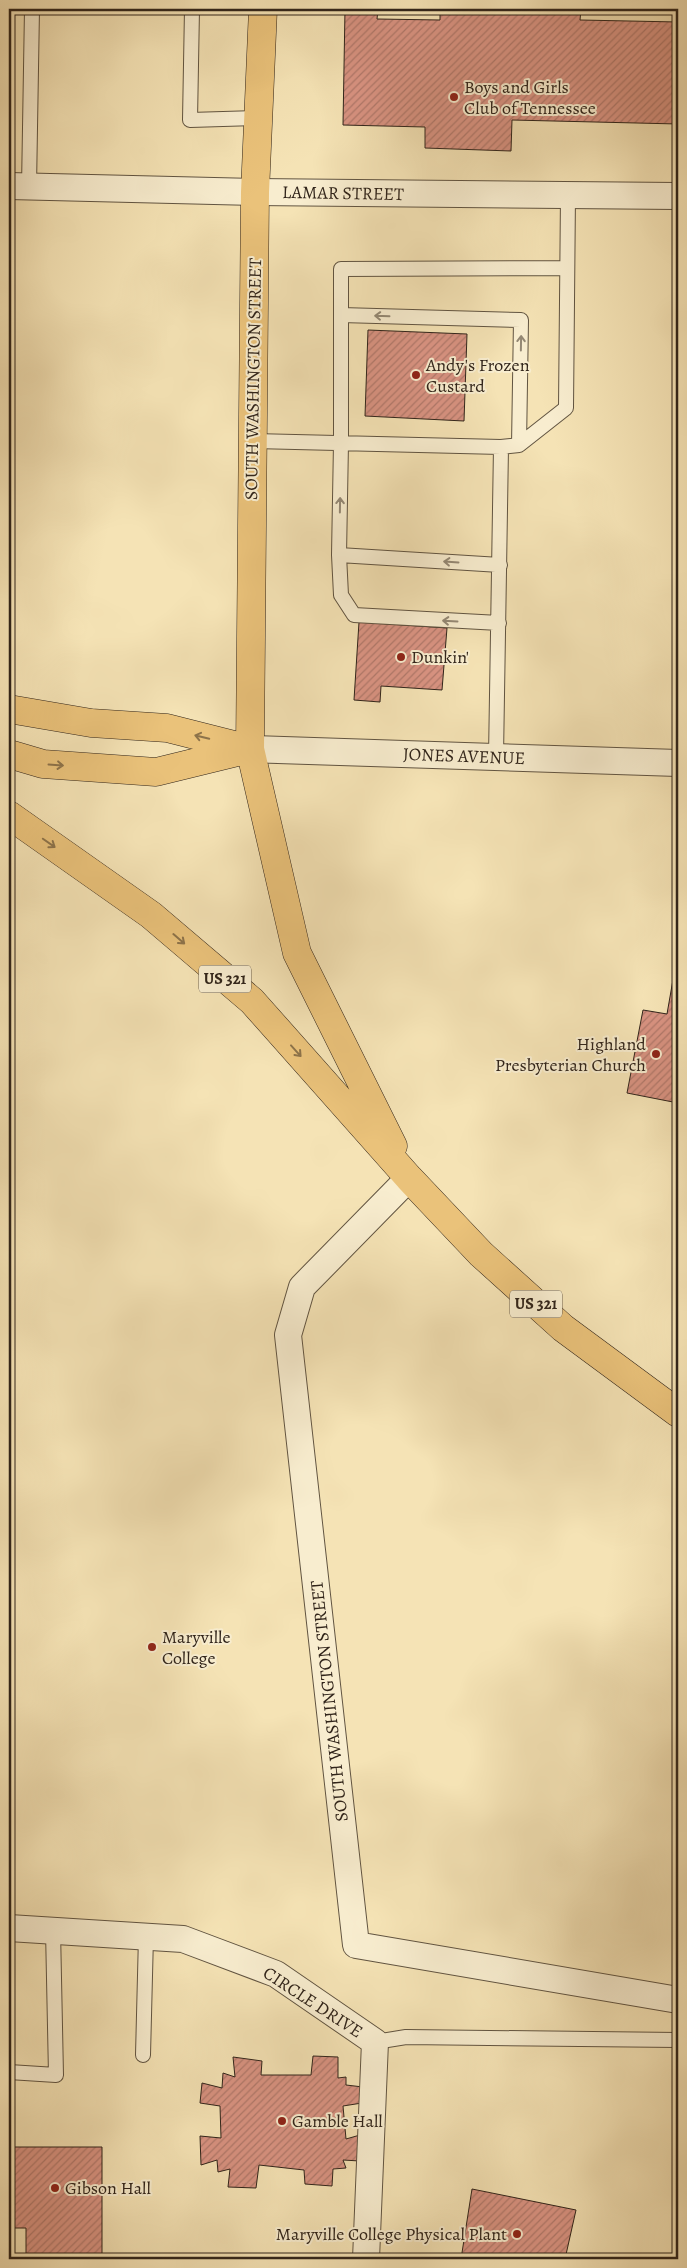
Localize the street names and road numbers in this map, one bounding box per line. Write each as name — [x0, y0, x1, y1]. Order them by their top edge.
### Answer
street label: LAMAR STREET — [282, 180, 404, 206]
street label: SOUTH WASHINGTON STREET — [239, 257, 267, 500]
street label: JONES AVENUE — [402, 742, 526, 770]
road number: US 321 — [199, 966, 251, 992]
road number: US 321 — [510, 1290, 562, 1318]
street label: SOUTH WASHINGTON STREET — [304, 1579, 354, 1823]
street label: CIRCLE DRIVE — [258, 1961, 368, 2043]

